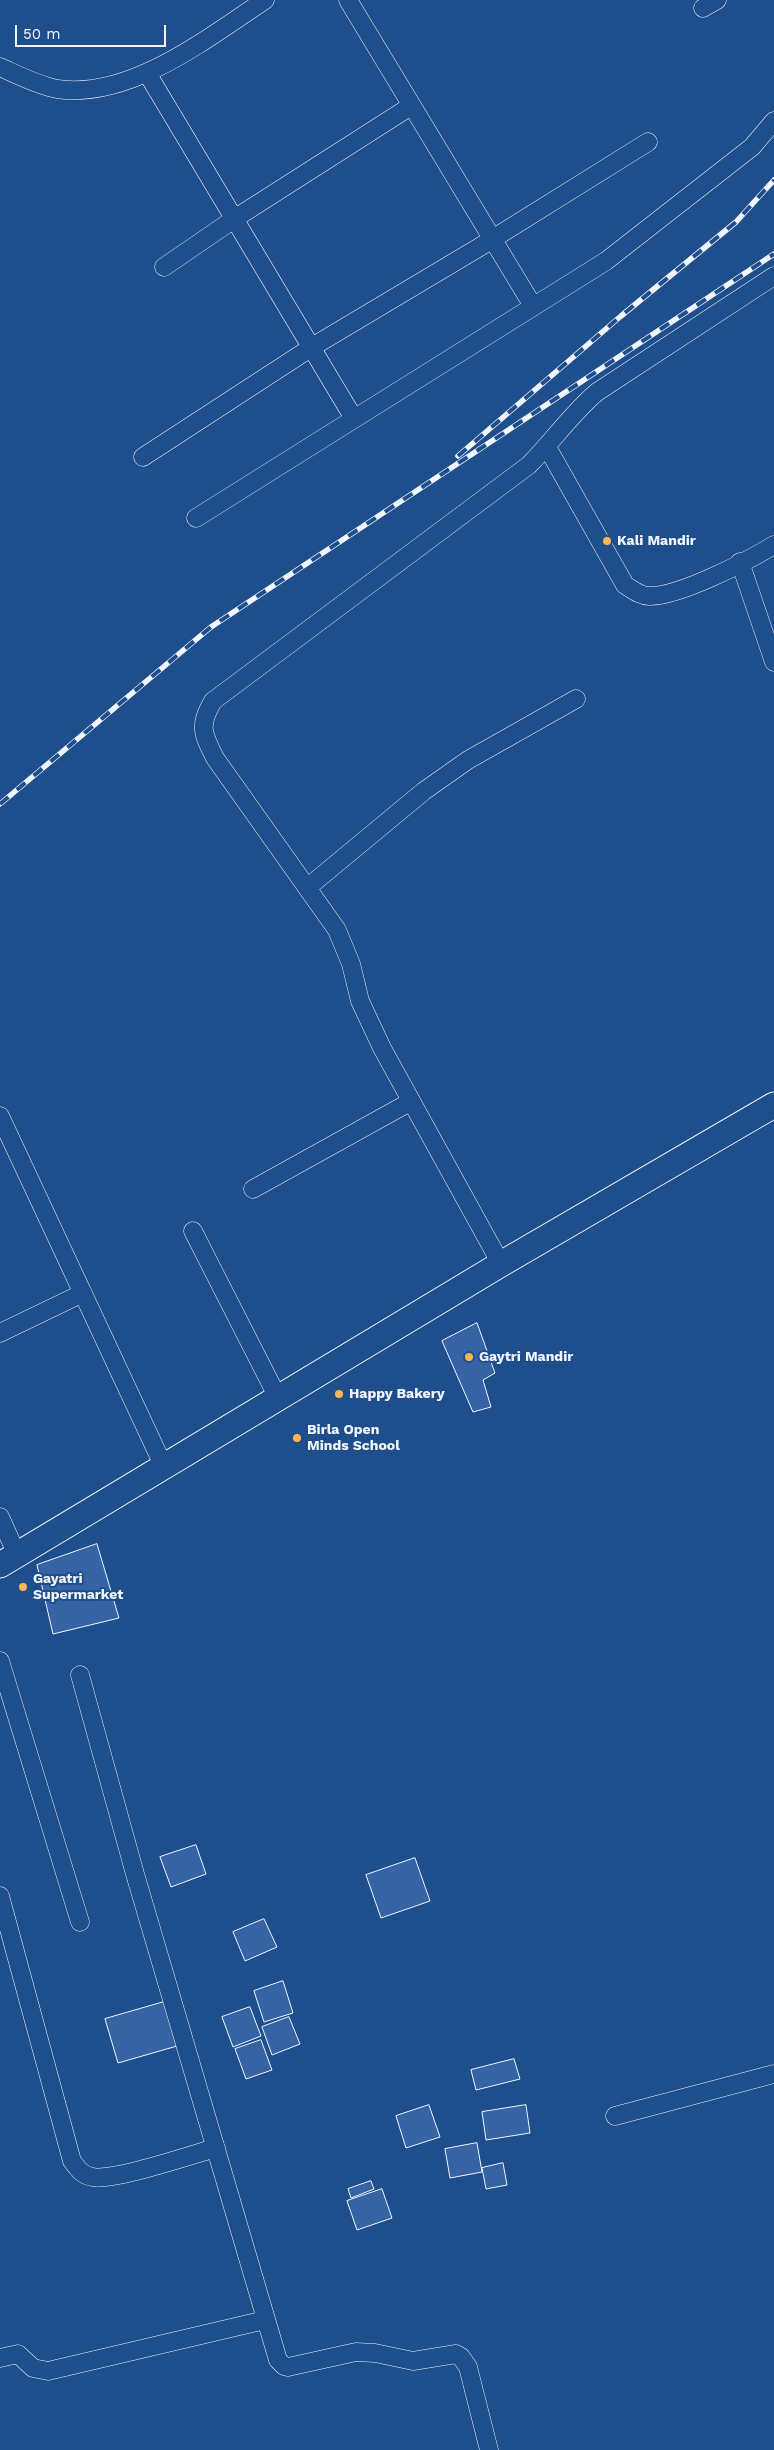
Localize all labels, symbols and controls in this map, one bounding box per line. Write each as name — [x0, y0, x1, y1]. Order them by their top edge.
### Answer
scale bar — [18, 15, 169, 47]
text: 50 m — [23, 25, 60, 43]
place label: Kali Mandir — [617, 533, 696, 549]
marker: Kali Mandir — [601, 535, 613, 547]
place label: Gaytri Mandir — [479, 1349, 573, 1365]
marker: Gaytri Mandir — [463, 1351, 475, 1363]
place label: Happy Bakery — [349, 1386, 445, 1402]
marker: Happy Bakery — [333, 1388, 345, 1400]
place label: Birla Open Minds School — [307, 1422, 400, 1454]
marker: Birla Open Minds School — [291, 1432, 303, 1444]
place label: Gayatri Supermarket — [33, 1571, 123, 1604]
marker: Gayatri Supermarket — [17, 1581, 29, 1593]

